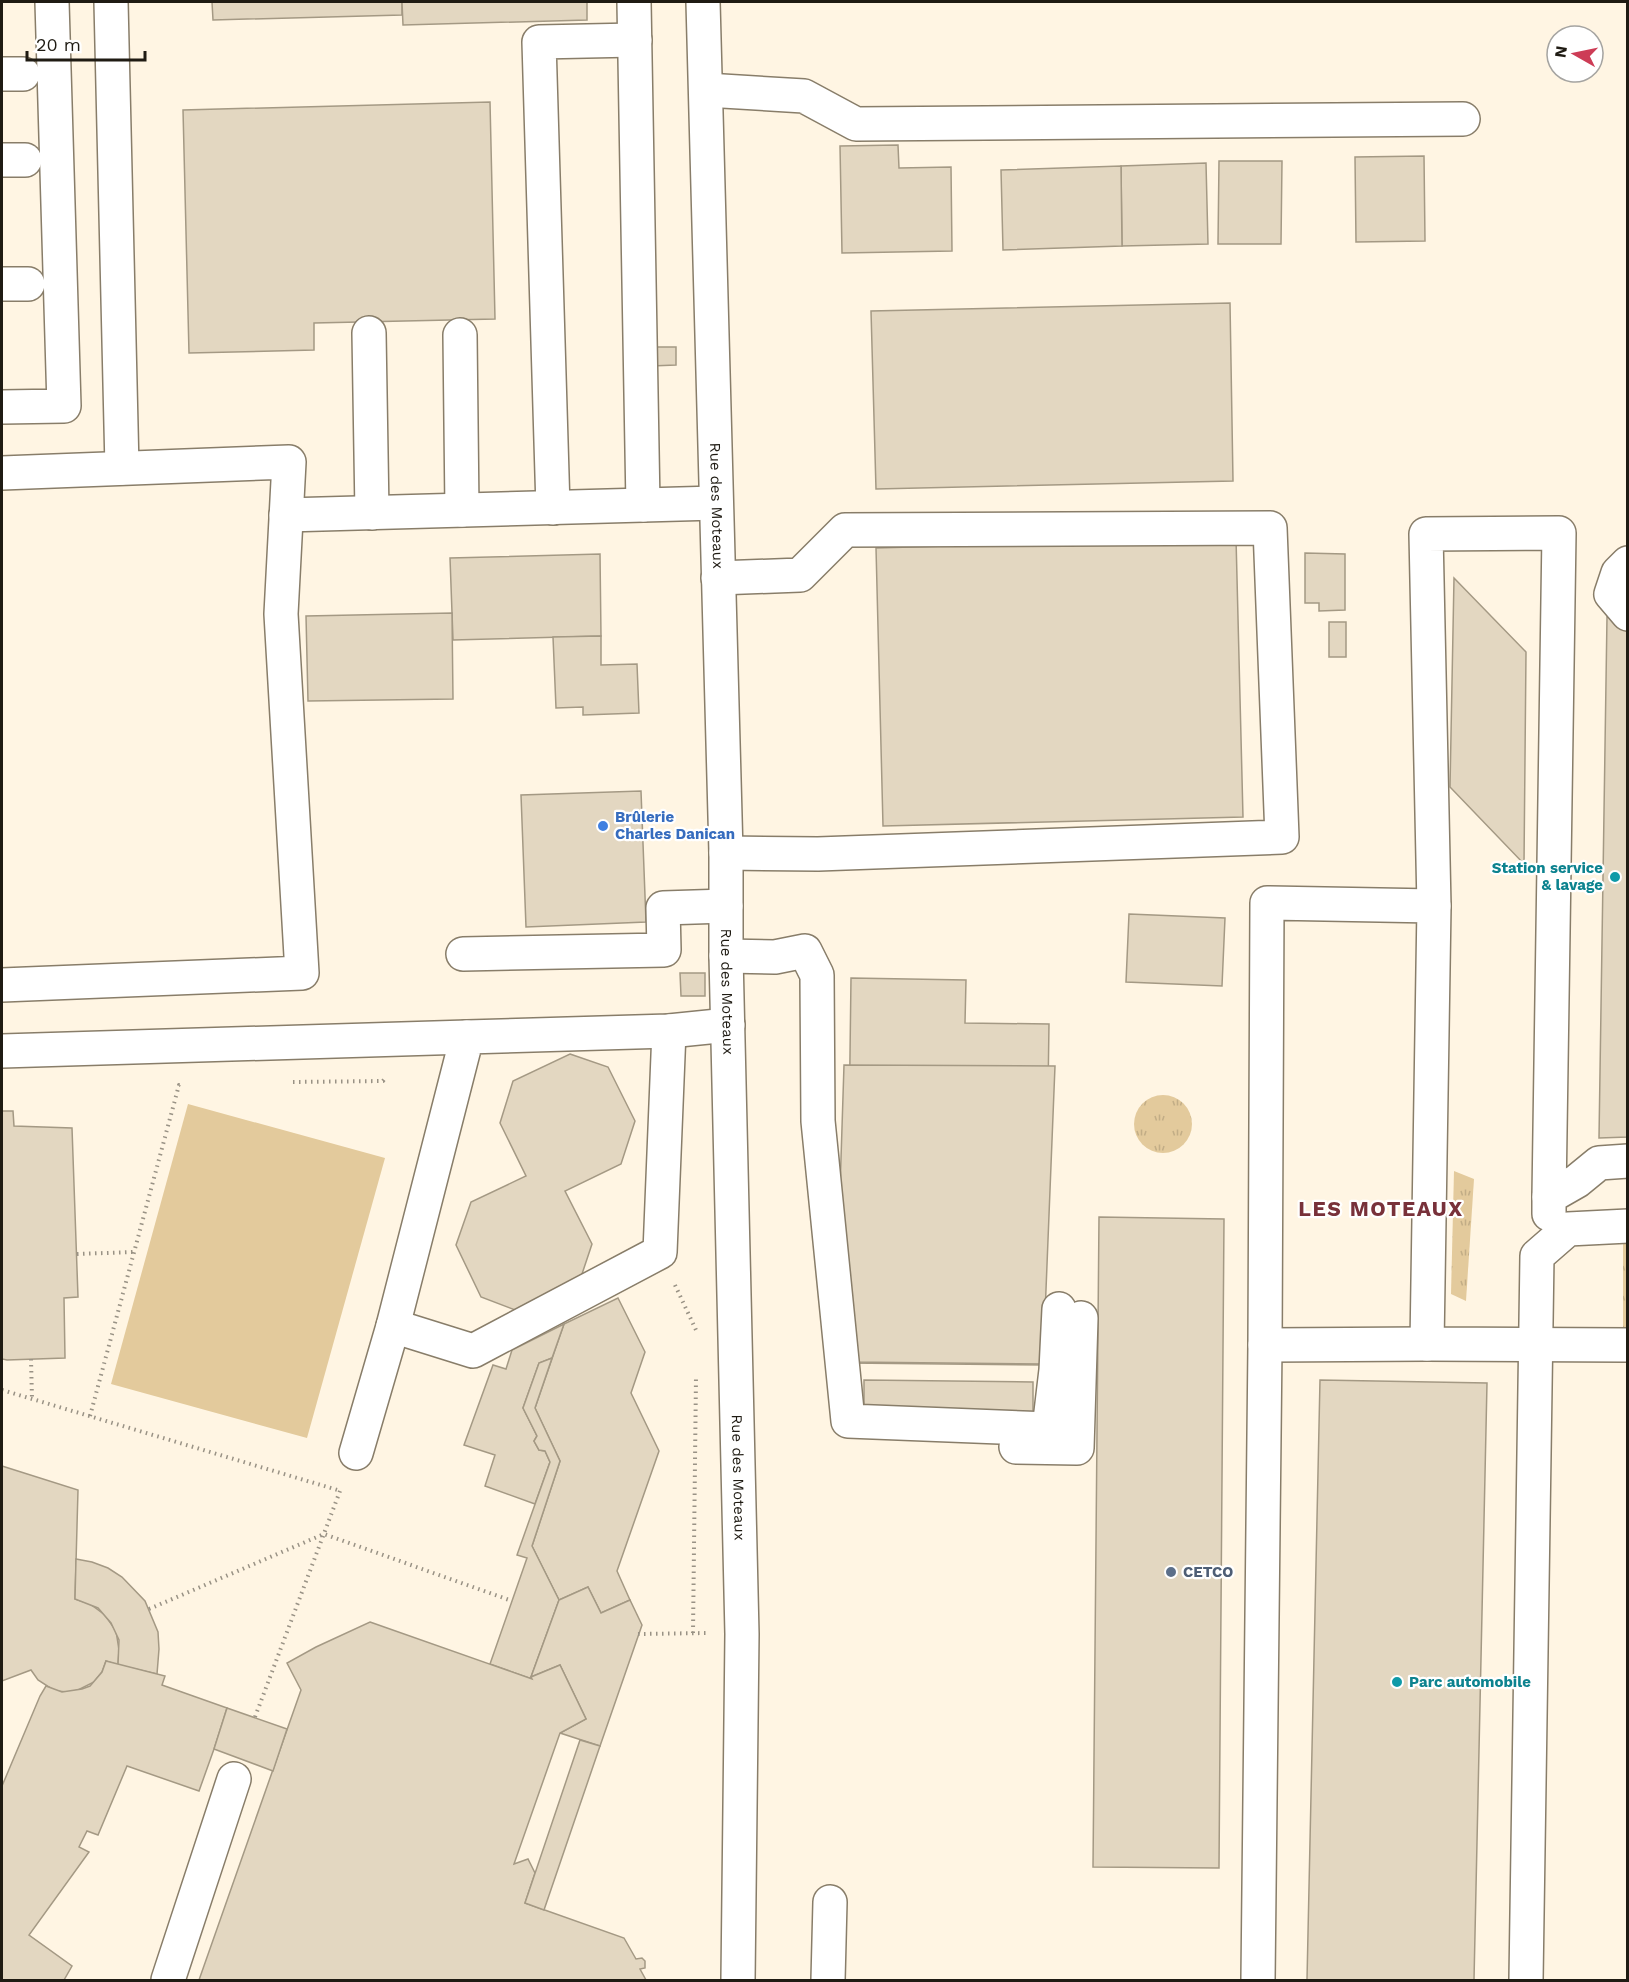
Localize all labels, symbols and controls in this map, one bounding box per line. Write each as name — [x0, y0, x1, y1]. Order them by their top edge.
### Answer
scale bar — [27, 24, 146, 62]
north arrow — [1545, 24, 1605, 84]
text: 20 m — [36, 34, 81, 55]
text: N — [1550, 44, 1571, 59]
street label: Rue des Moteaux — [706, 442, 727, 569]
place label: Brûlerie Charles Danican — [615, 808, 735, 843]
marker: Brûlerie Charles Danican — [596, 819, 610, 833]
place label: Station service & lavage — [1492, 859, 1603, 894]
marker: Station service & lavage — [1608, 870, 1622, 884]
street label: Rue des Moteaux — [717, 929, 737, 1055]
district label: LES MOTEAUX — [1298, 1196, 1464, 1221]
street label: Rue des Moteaux — [728, 1414, 749, 1541]
place label: CETCO — [1183, 1563, 1233, 1581]
marker: CETCO — [1164, 1565, 1178, 1579]
place label: Parc automobile — [1409, 1673, 1531, 1691]
marker: Parc automobile — [1390, 1675, 1404, 1689]

